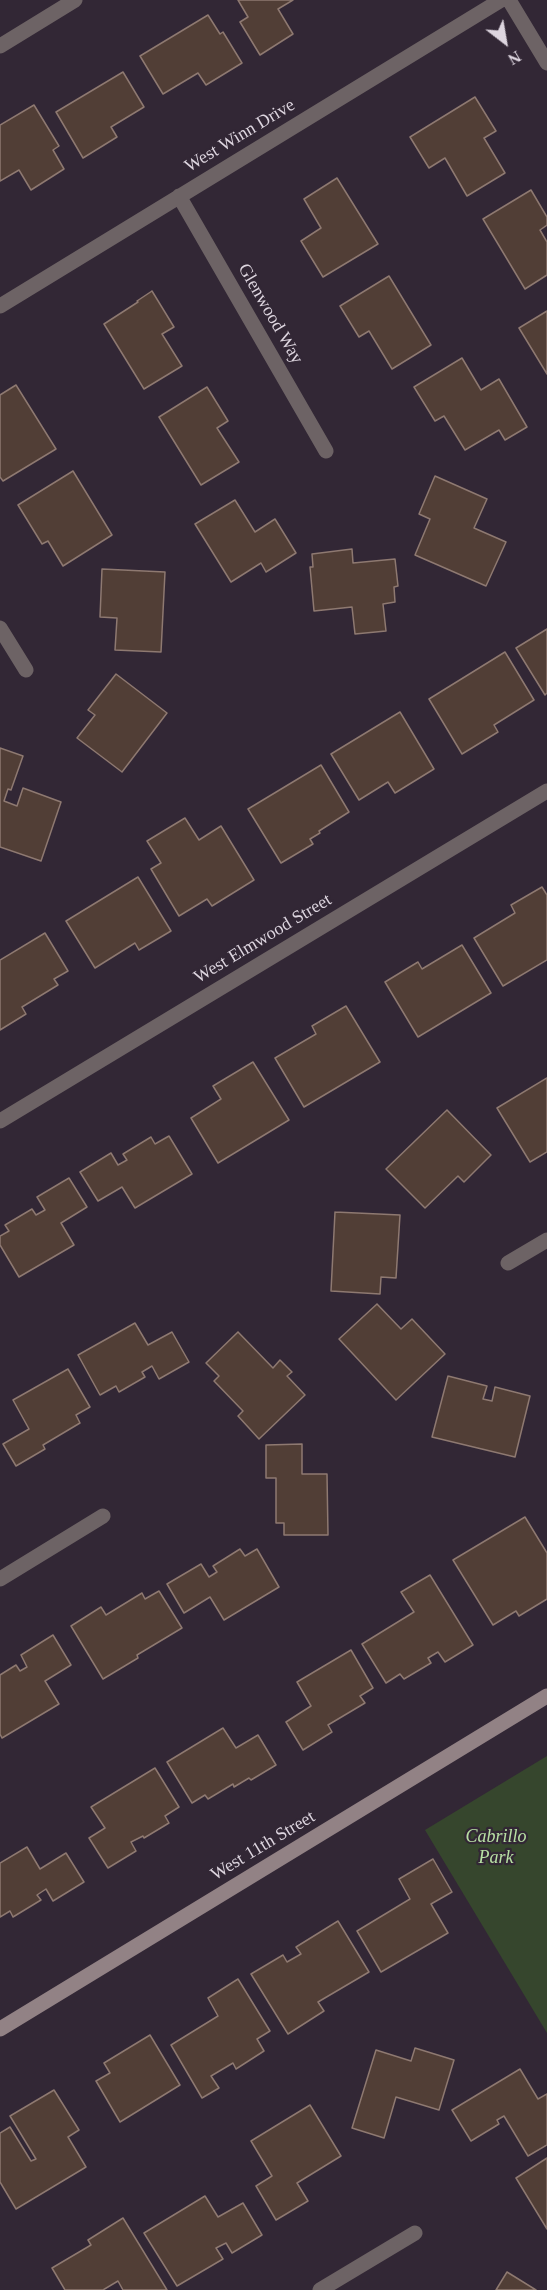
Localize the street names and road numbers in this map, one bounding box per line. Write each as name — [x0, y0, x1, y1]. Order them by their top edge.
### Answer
street label: West Winn Drive — [181, 95, 299, 177]
street label: Glenwood Way — [233, 260, 307, 368]
street label: West Elmwood Street — [190, 889, 336, 989]
street label: West 11th Street — [207, 1806, 319, 1886]

